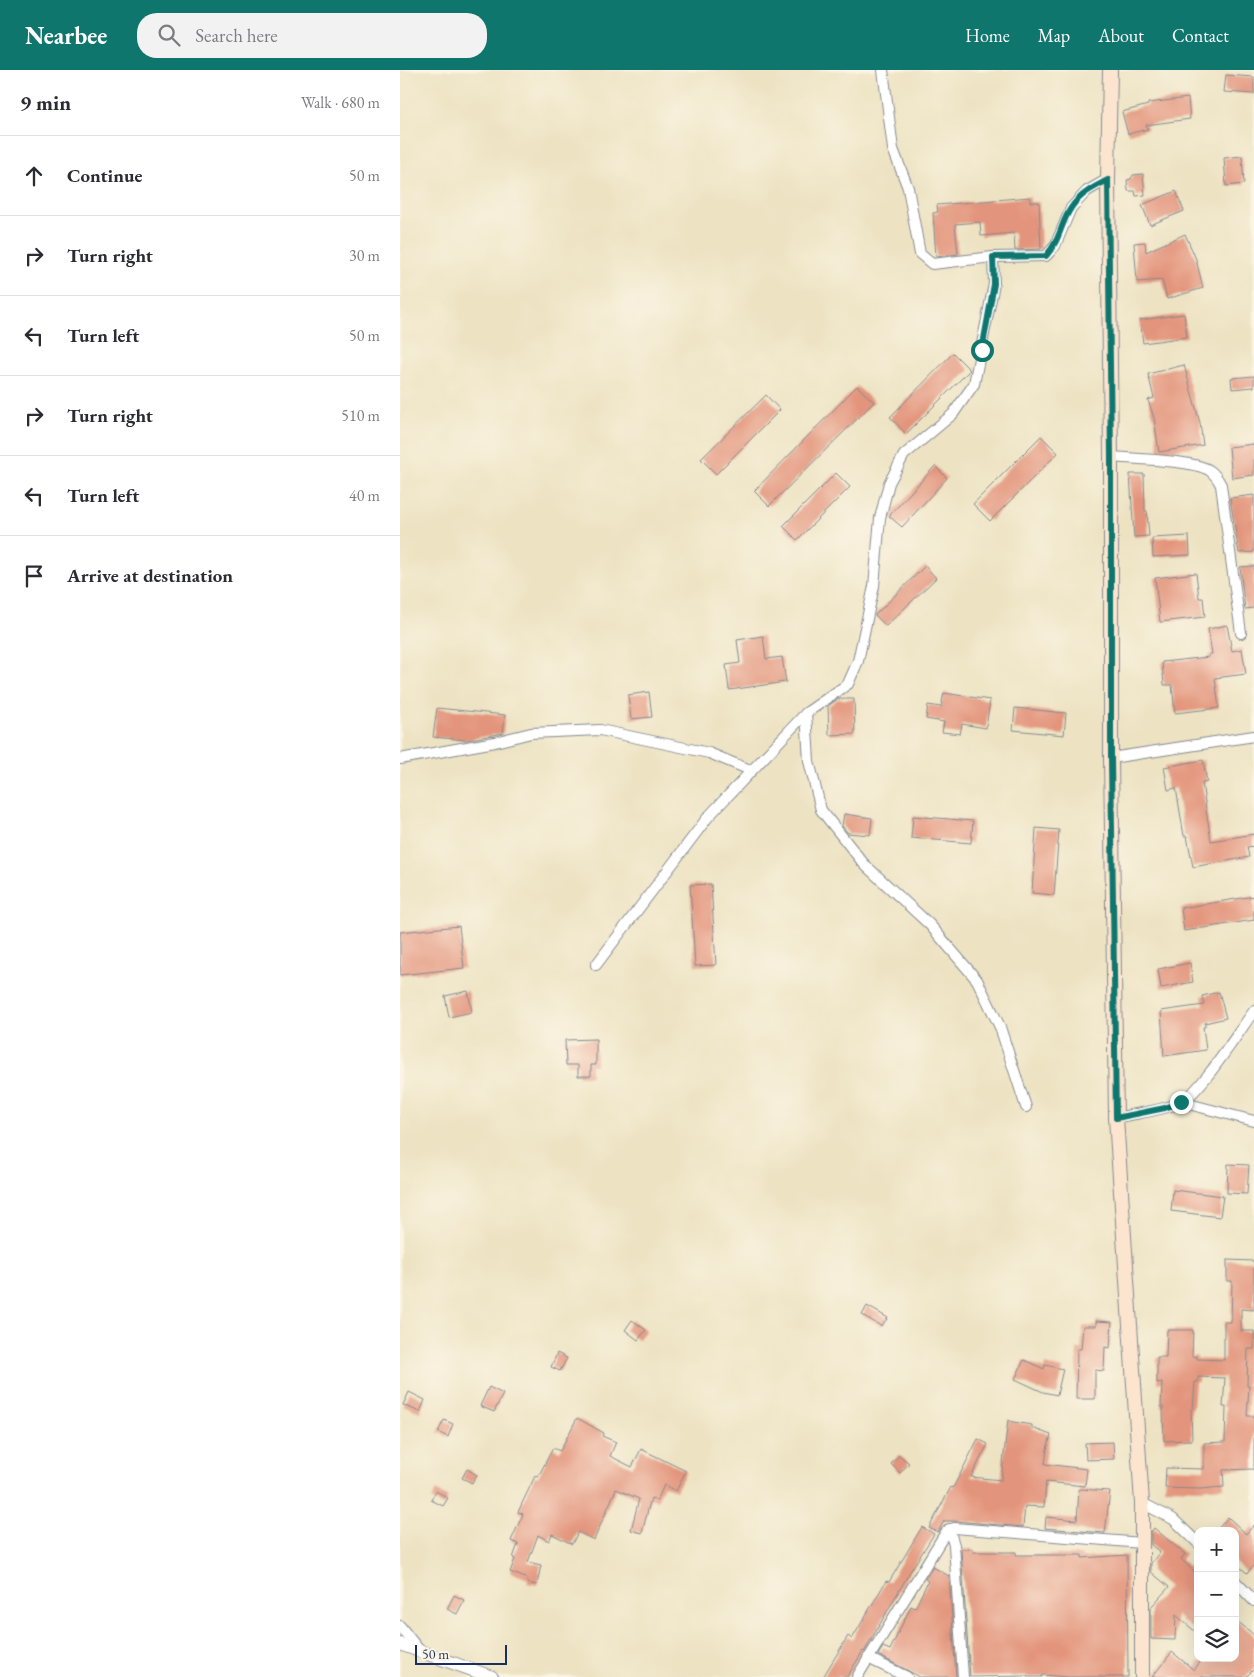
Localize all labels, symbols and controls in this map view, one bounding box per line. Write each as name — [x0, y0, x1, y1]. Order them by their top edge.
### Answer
search box — [137, 13, 487, 58]
text: Nearbee — [25, 20, 107, 51]
icon: search — [155, 21, 183, 49]
text: Search here — [195, 23, 278, 48]
text: Home — [965, 24, 1010, 47]
text: Map — [1038, 24, 1070, 47]
text: About — [1098, 24, 1144, 47]
text: Contact — [1172, 24, 1229, 47]
text: 9 min — [20, 89, 71, 116]
text: Walk · 680 m — [301, 92, 380, 113]
icon: ahead — [20, 162, 48, 190]
text: Continue — [67, 163, 142, 188]
text: 50 m — [349, 165, 380, 186]
icon: right — [20, 242, 48, 270]
text: Turn right — [67, 243, 153, 268]
text: 30 m — [349, 245, 380, 266]
icon: left — [20, 322, 48, 350]
text: Turn left — [67, 323, 139, 348]
text: 50 m — [349, 325, 380, 346]
route start — [971, 339, 994, 362]
icon: right — [20, 402, 48, 430]
text: Turn right — [67, 403, 153, 428]
text: 510 m — [341, 405, 380, 426]
icon: left — [20, 482, 48, 510]
text: Turn left — [67, 483, 139, 508]
text: 40 m — [349, 485, 380, 506]
icon: arrive — [20, 562, 48, 590]
text: Arrive at destination — [67, 563, 233, 588]
route end — [1170, 1091, 1193, 1114]
map controls — [1194, 1527, 1239, 1662]
button: + — [1194, 1527, 1239, 1572]
button: − — [1194, 1572, 1239, 1617]
button: layers — [1194, 1617, 1239, 1662]
scale bar — [415, 1642, 508, 1665]
text: 50 m — [422, 1645, 449, 1663]

